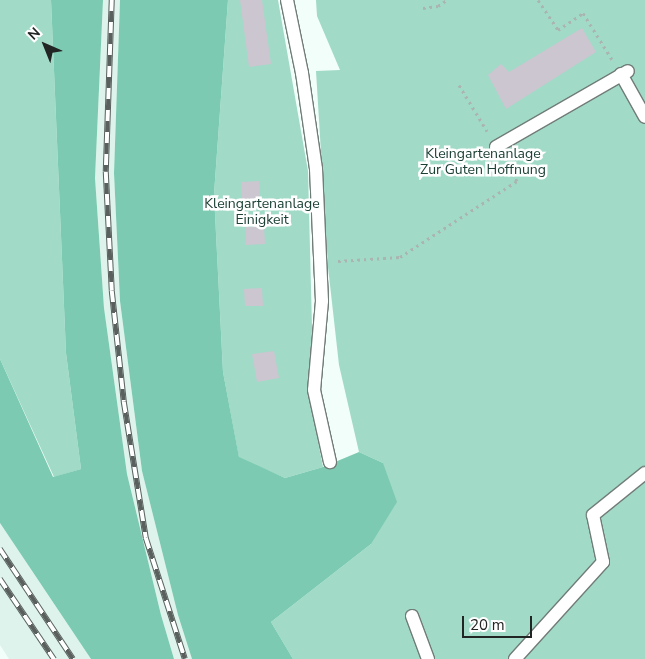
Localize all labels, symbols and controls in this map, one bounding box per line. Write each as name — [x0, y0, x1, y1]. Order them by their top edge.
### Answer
north arrow — [20, 20, 70, 70]
text: N — [24, 23, 45, 44]
park label: Kleingartenanlage Zur Guten Hoffnung — [420, 146, 546, 178]
park label: Kleingartenanlage Einigkeit — [204, 196, 320, 228]
scale bar — [465, 606, 535, 638]
text: 20 m — [470, 615, 505, 635]

